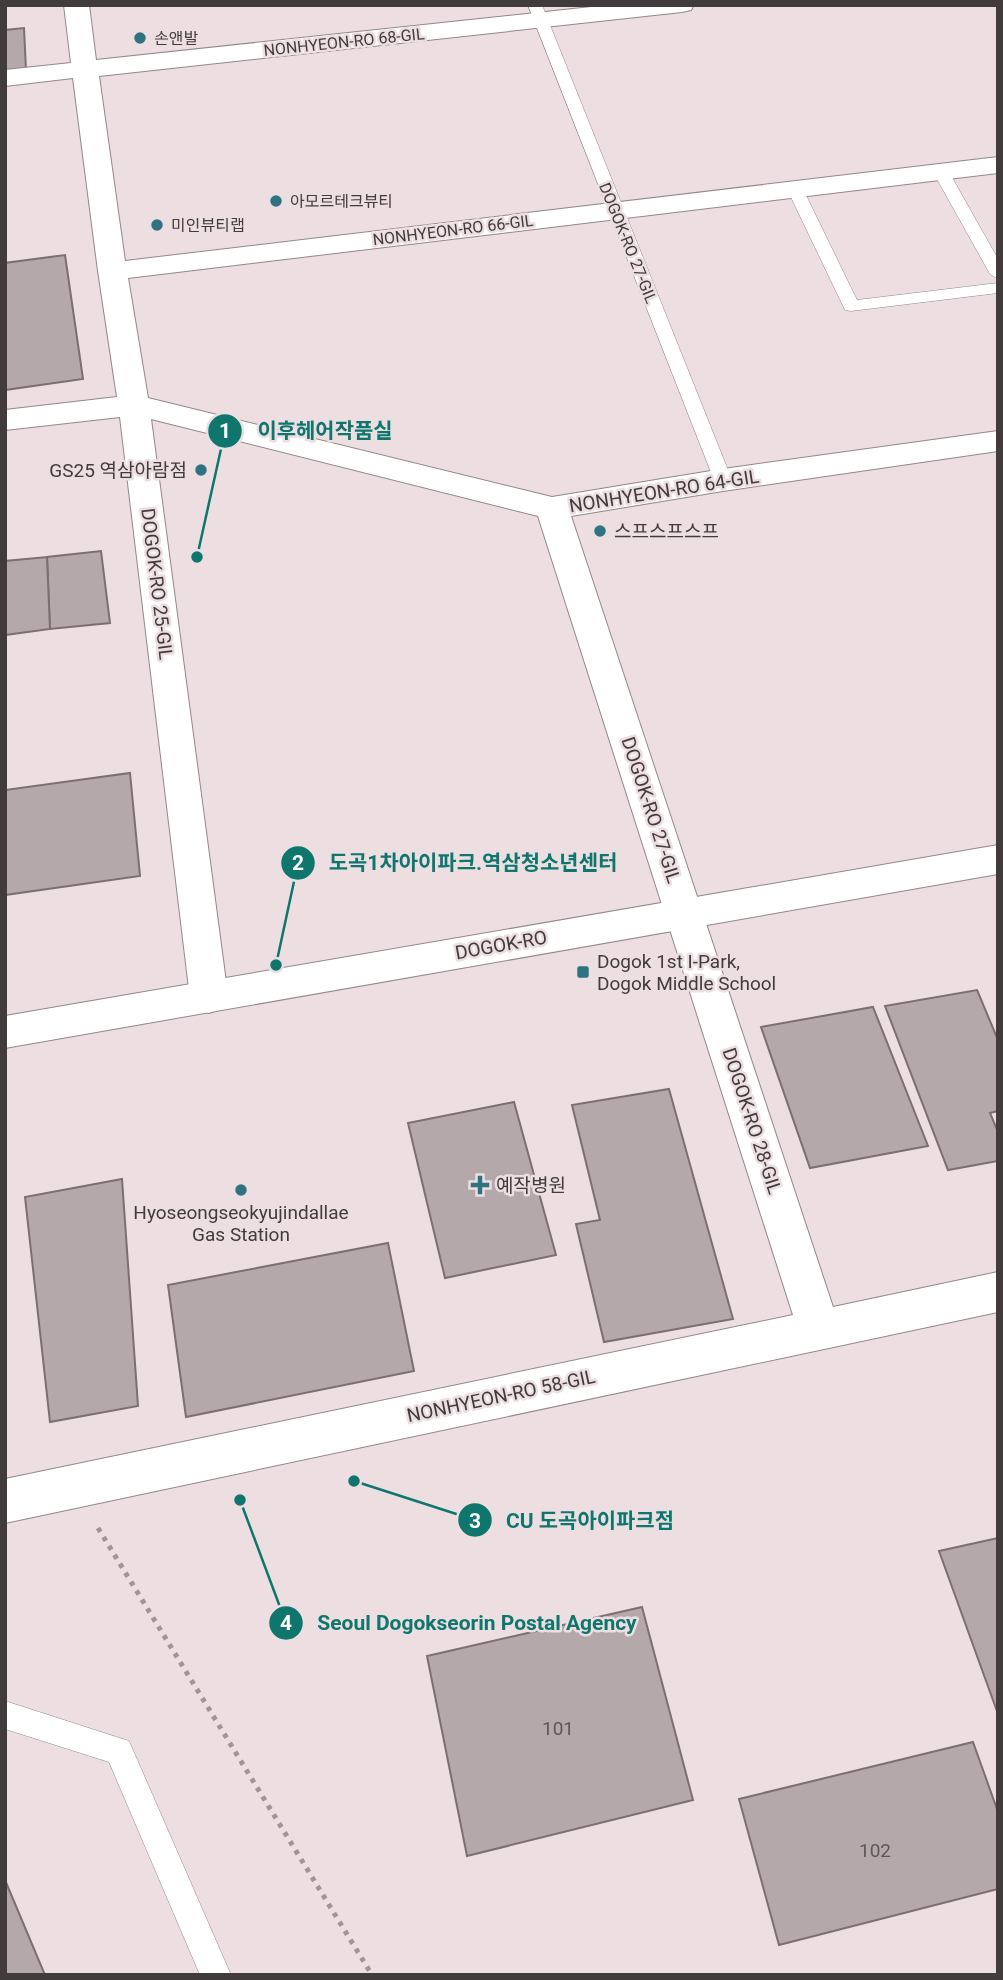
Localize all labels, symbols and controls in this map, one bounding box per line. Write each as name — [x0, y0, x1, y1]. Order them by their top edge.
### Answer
street label: NONHYEON-RO 68-GIL — [263, 24, 426, 60]
place label: 손앤발 — [154, 29, 198, 48]
marker: 손앤발 — [132, 30, 148, 46]
street label: DOGOK-RO 27-GIL — [595, 180, 661, 306]
place label: 아모르테크뷰티 — [290, 192, 393, 211]
marker: 아모르테크뷰티 — [268, 193, 284, 209]
street label: NONHYEON-RO 66-GIL — [372, 211, 535, 249]
place label: 미인뷰티랩 — [171, 216, 245, 235]
marker: 미인뷰티랩 — [149, 217, 165, 233]
callout: 이후헤어작품실 — [208, 410, 406, 452]
text: 1 — [219, 419, 231, 443]
text: 이후헤어작품실 — [257, 419, 393, 443]
place label: GS25 역삼아람점 — [49, 459, 187, 482]
marker: GS25 역삼아람점 — [193, 462, 209, 478]
street label: NONHYEON-RO 64-GIL — [567, 465, 761, 517]
street label: DOGOK-RO 25-GIL — [136, 507, 178, 661]
place label: 스프스프스프 — [614, 520, 719, 543]
marker: 스프스프스프 — [592, 523, 608, 539]
street label: DOGOK-RO 27-GIL — [616, 734, 686, 886]
callout: 도곡1차아이파크.역삼청소년센터 — [280, 842, 632, 884]
text: 2 — [292, 851, 304, 875]
text: 도곡1차아이파크.역삼청소년센터 — [329, 851, 617, 875]
street label: DOGOK-RO — [453, 926, 549, 964]
place label: Dogok 1st I-Park, Dogok Middle School — [597, 950, 776, 995]
marker: Dogok 1st I-Park, Dogok Middle School — [575, 964, 591, 980]
street label: DOGOK-RO 28-GIL — [717, 1045, 787, 1197]
place label: 예작병원 — [496, 1174, 566, 1197]
marker: 예작병원 — [470, 1175, 490, 1195]
marker: Hyoseongseokyujindallae Gas Station — [233, 1182, 249, 1198]
place label: Hyoseongseokyujindallae Gas Station — [133, 1201, 349, 1246]
street label: NONHYEON-RO 58-GIL — [405, 1365, 597, 1427]
callout: CU 도곡아이파크점 — [457, 1499, 688, 1541]
text: 3 — [469, 1509, 481, 1533]
text: CU 도곡아이파크점 — [506, 1509, 674, 1533]
callout: Seoul Dogokseorin Postal Agency — [268, 1602, 651, 1644]
text: 4 — [280, 1611, 292, 1635]
text: Seoul Dogokseorin Postal Agency — [317, 1611, 637, 1635]
house number: 101 — [542, 1717, 574, 1740]
house number: 102 — [859, 1839, 891, 1862]

